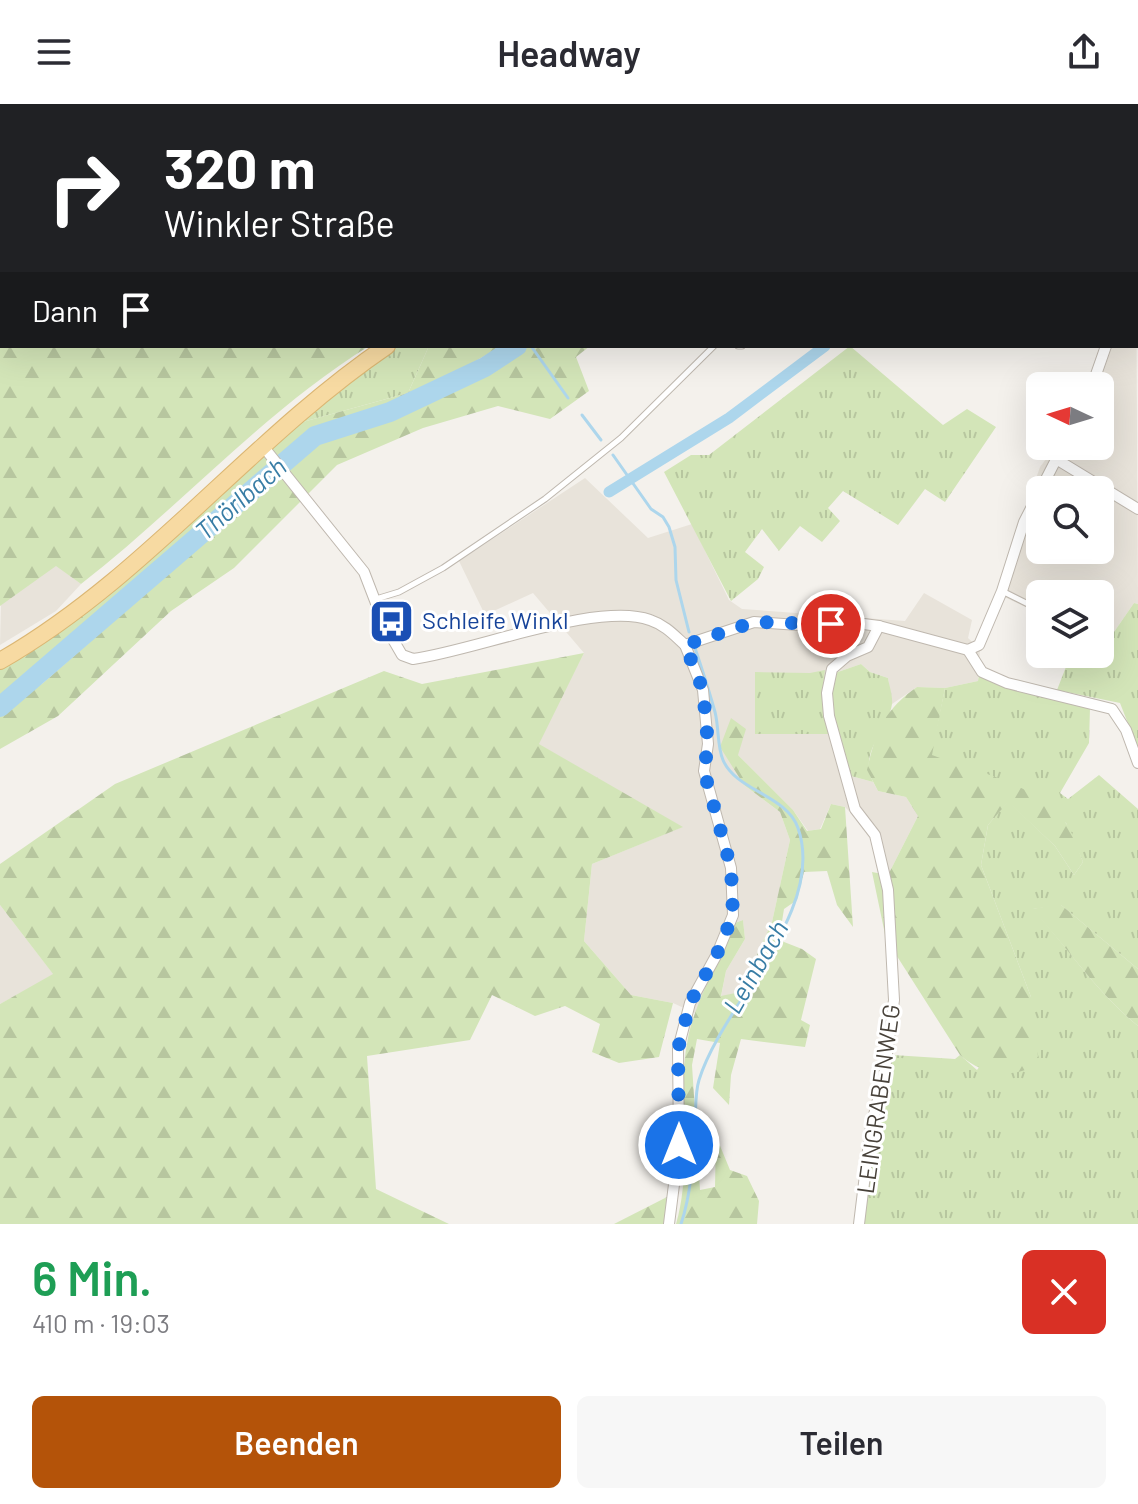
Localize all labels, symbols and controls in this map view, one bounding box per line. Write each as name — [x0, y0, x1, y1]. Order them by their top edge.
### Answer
icon: menu — [32, 30, 76, 74]
icon: share — [1062, 30, 1106, 74]
text: Headway — [497, 31, 641, 74]
text: 320 m — [164, 133, 315, 200]
icon: right — [32, 136, 136, 240]
text: Winkler Straße — [164, 201, 395, 244]
icon: arrive — [114, 288, 158, 332]
text: Dann — [32, 292, 98, 328]
north arrow — [1026, 372, 1114, 460]
map controls — [1026, 372, 1114, 668]
water label: Thörlbach — [188, 450, 292, 546]
button: search — [1026, 476, 1114, 564]
button: layers — [1026, 580, 1114, 668]
pin — [797, 590, 865, 658]
bus stop icon: Schleife Winkl — [367, 597, 415, 645]
icon: arrive — [809, 602, 853, 646]
place label: Schleife Winkl — [422, 605, 569, 634]
water label: Leinbach — [716, 914, 794, 1018]
street label: LEINGRABENWEG — [850, 1002, 905, 1195]
position arrow — [637, 1103, 721, 1187]
text: 6 Min. — [32, 1248, 152, 1306]
button: close — [1022, 1250, 1106, 1334]
text: 410 m · 19:03 — [32, 1307, 170, 1338]
button: Beenden — [32, 1396, 561, 1488]
button: Teilen — [577, 1396, 1106, 1488]

